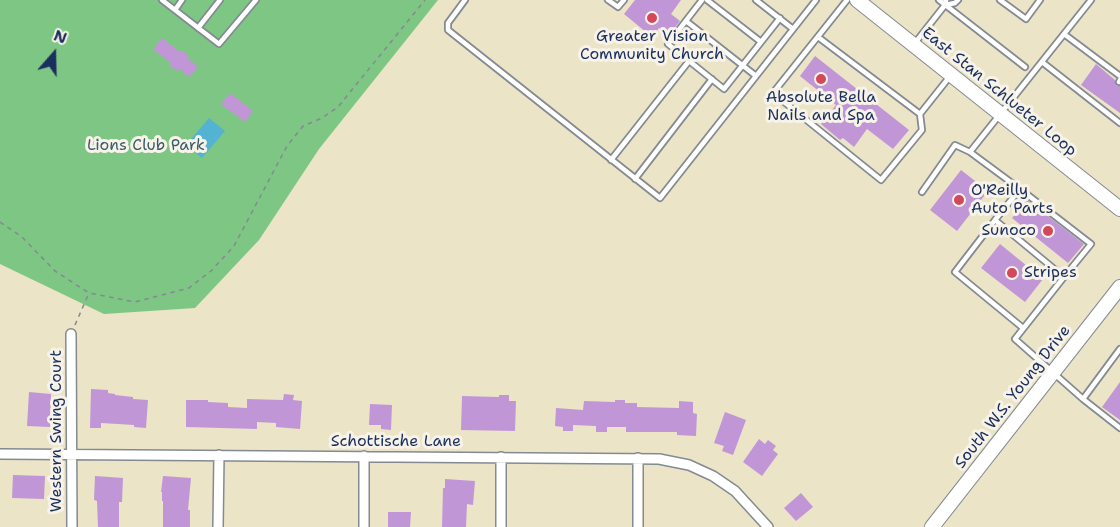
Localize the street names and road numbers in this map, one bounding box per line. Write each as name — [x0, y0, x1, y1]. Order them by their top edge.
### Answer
street label: East Stan Schlueter Loop — [918, 23, 1080, 161]
street label: South W.S. Young Drive — [951, 322, 1075, 472]
street label: Western Swing Court — [47, 350, 67, 512]
street label: Schottische Lane — [331, 432, 461, 452]

